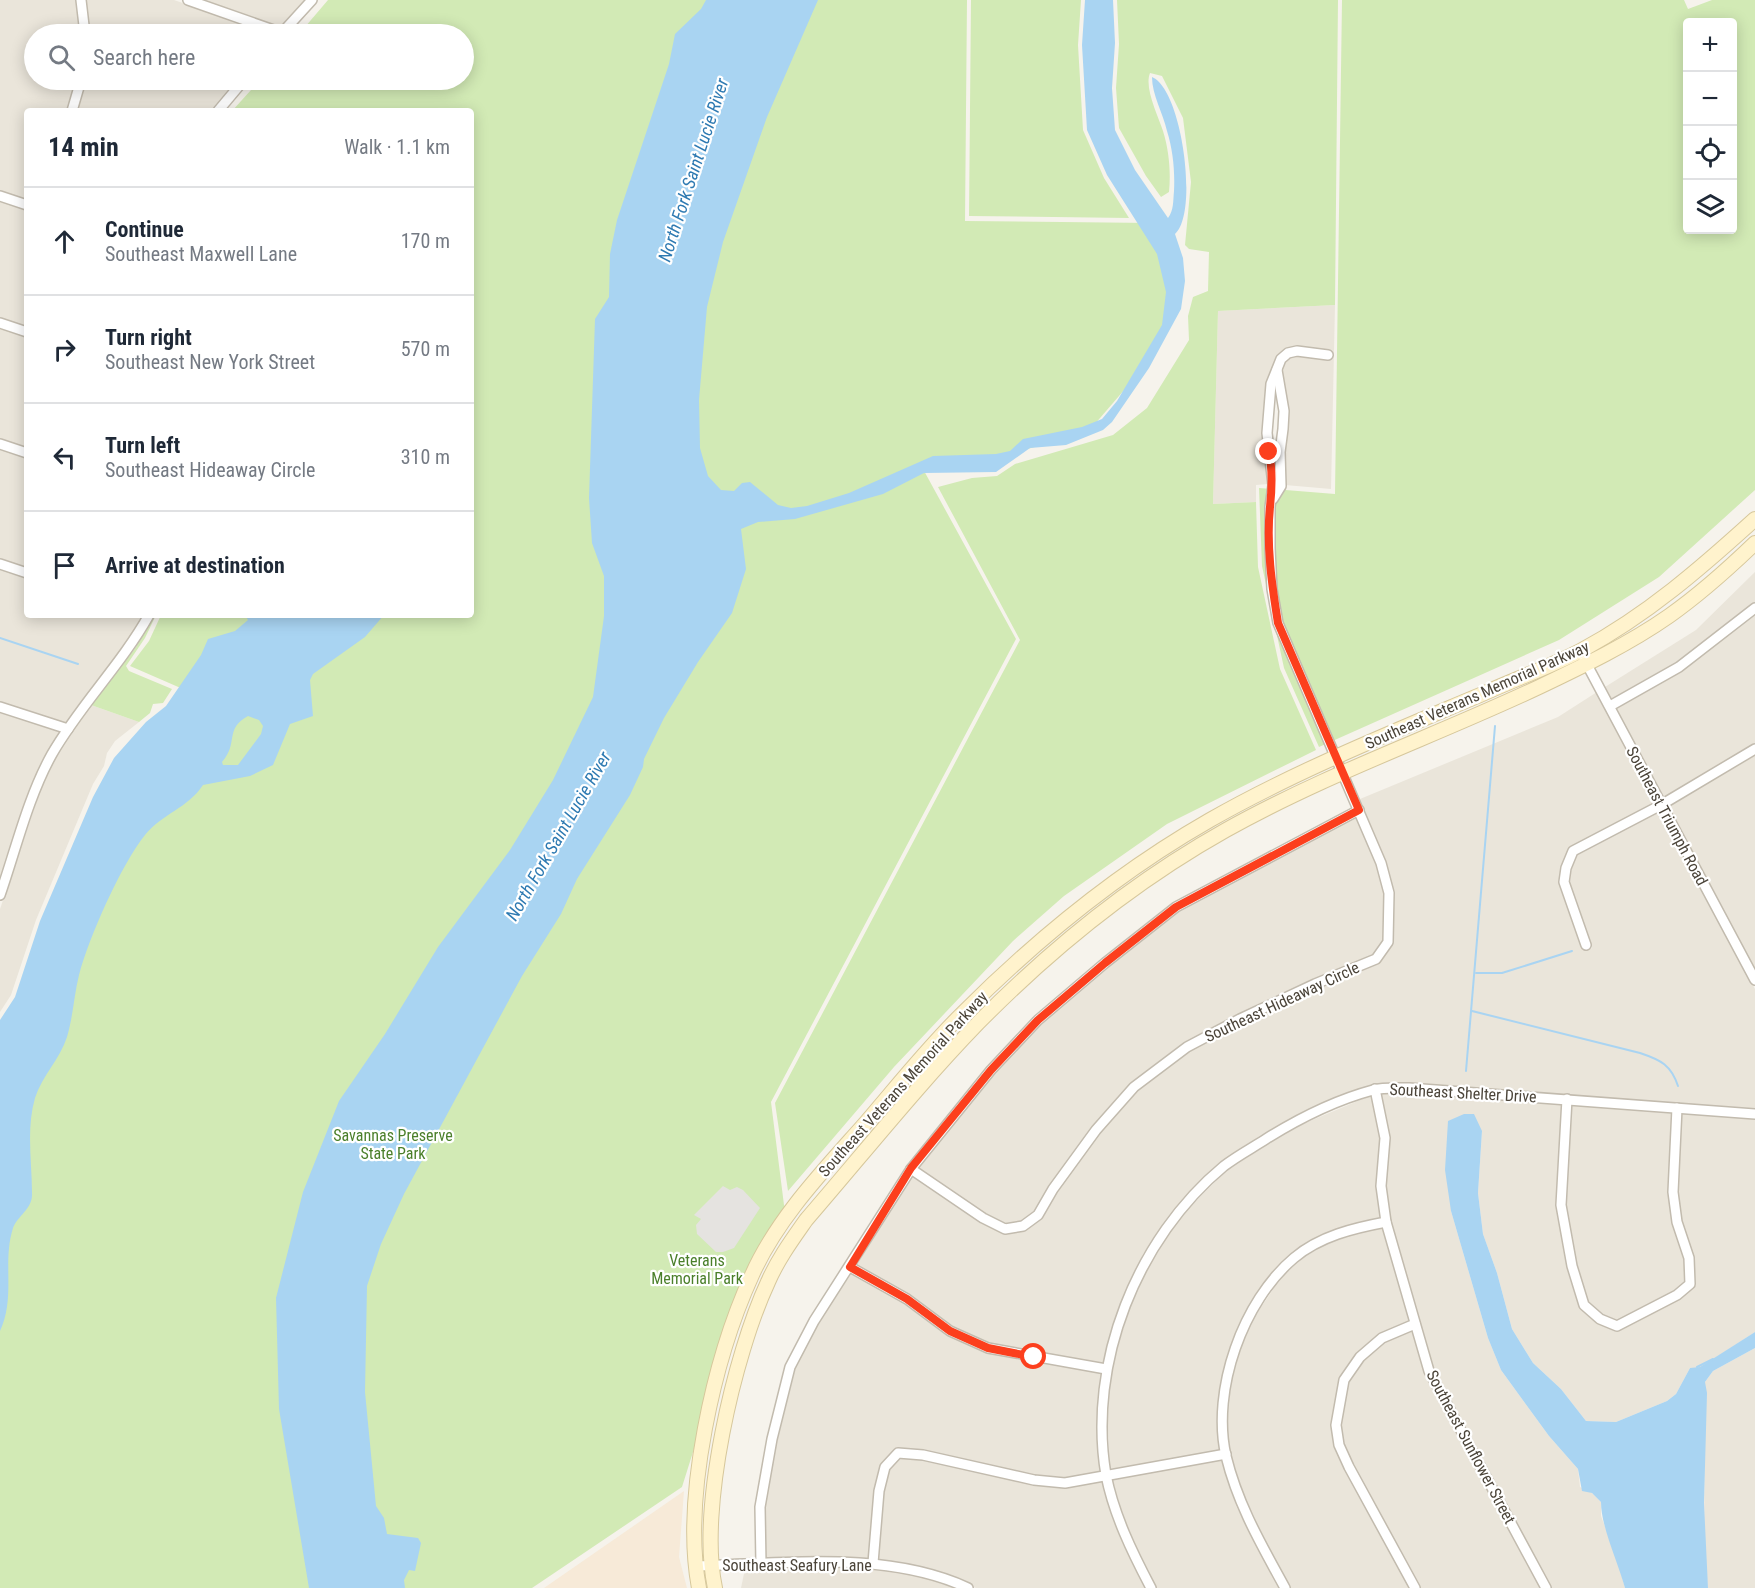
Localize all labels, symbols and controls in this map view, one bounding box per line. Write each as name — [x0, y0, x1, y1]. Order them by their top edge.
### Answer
map controls — [1683, 18, 1737, 234]
button: + — [1683, 18, 1737, 72]
search box — [24, 24, 474, 90]
icon: search — [45, 41, 78, 74]
text: Search here — [93, 45, 195, 70]
button: − — [1683, 72, 1737, 126]
water label: North Fork Saint Lucie River — [653, 75, 733, 264]
button: locate — [1683, 126, 1737, 180]
text: 14 min — [48, 132, 119, 162]
text: Walk · 1.1 km — [344, 135, 450, 159]
button: layers — [1683, 180, 1737, 234]
text: Continue — [105, 217, 184, 242]
icon: ahead — [48, 225, 81, 258]
text: 170 m — [401, 229, 450, 253]
text: Southeast Maxwell Lane — [105, 242, 297, 266]
text: Turn right — [105, 325, 192, 350]
icon: right — [48, 333, 81, 366]
text: 570 m — [401, 337, 450, 361]
text: Southeast New York Street — [105, 350, 315, 374]
text: Turn left — [105, 433, 180, 458]
route end — [1255, 438, 1281, 464]
icon: left — [48, 441, 81, 474]
text: 310 m — [401, 445, 450, 469]
text: Southeast Hideaway Circle — [105, 458, 316, 482]
icon: arrive — [48, 549, 81, 582]
text: Arrive at destination — [105, 553, 285, 578]
street label: Southeast Veterans Memorial Parkway — [1362, 637, 1592, 753]
street label: Southeast Triumph Road — [1622, 743, 1712, 889]
water label: North Fork Saint Lucie River — [501, 747, 615, 924]
street label: Southeast Hideaway Circle — [1202, 958, 1362, 1046]
street label: Southeast Veterans Memorial Parkway — [815, 987, 992, 1181]
street label: Southeast Shelter Drive — [1389, 1080, 1537, 1106]
park label: Savannas Preserve State Park — [333, 1126, 453, 1163]
park label: Veterans Memorial Park — [651, 1251, 744, 1288]
route start — [1020, 1343, 1046, 1369]
street label: Southeast Sunflower Street — [1422, 1367, 1520, 1527]
street label: Southeast Seafury Lane — [722, 1556, 872, 1575]

